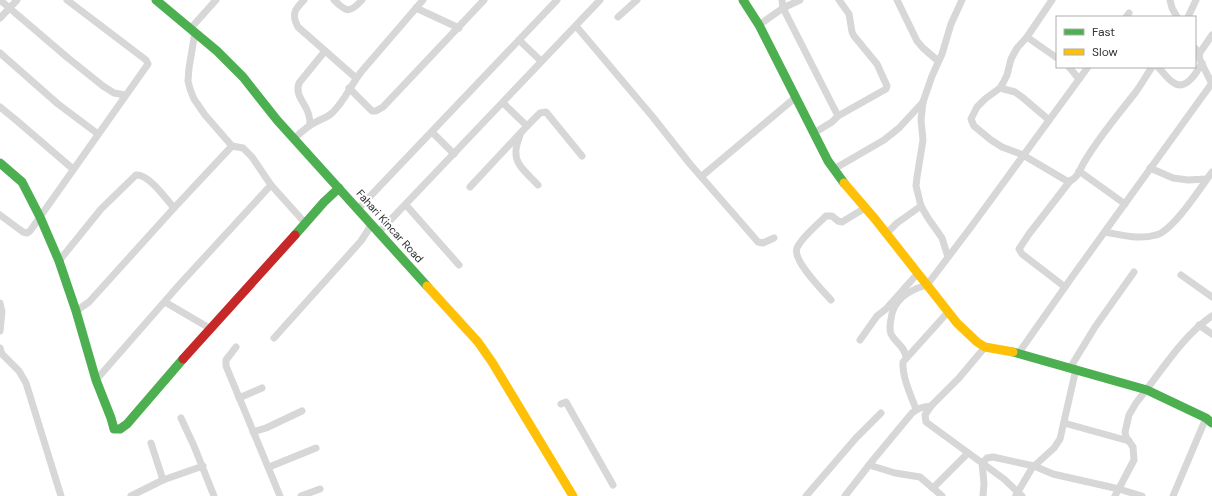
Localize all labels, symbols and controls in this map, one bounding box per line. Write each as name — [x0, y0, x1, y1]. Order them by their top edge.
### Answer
legend — [1056, 16, 1196, 68]
text: Fast — [1092, 24, 1115, 40]
text: Slow — [1092, 44, 1118, 60]
street label: Fahari Kincar Road — [353, 186, 427, 266]

